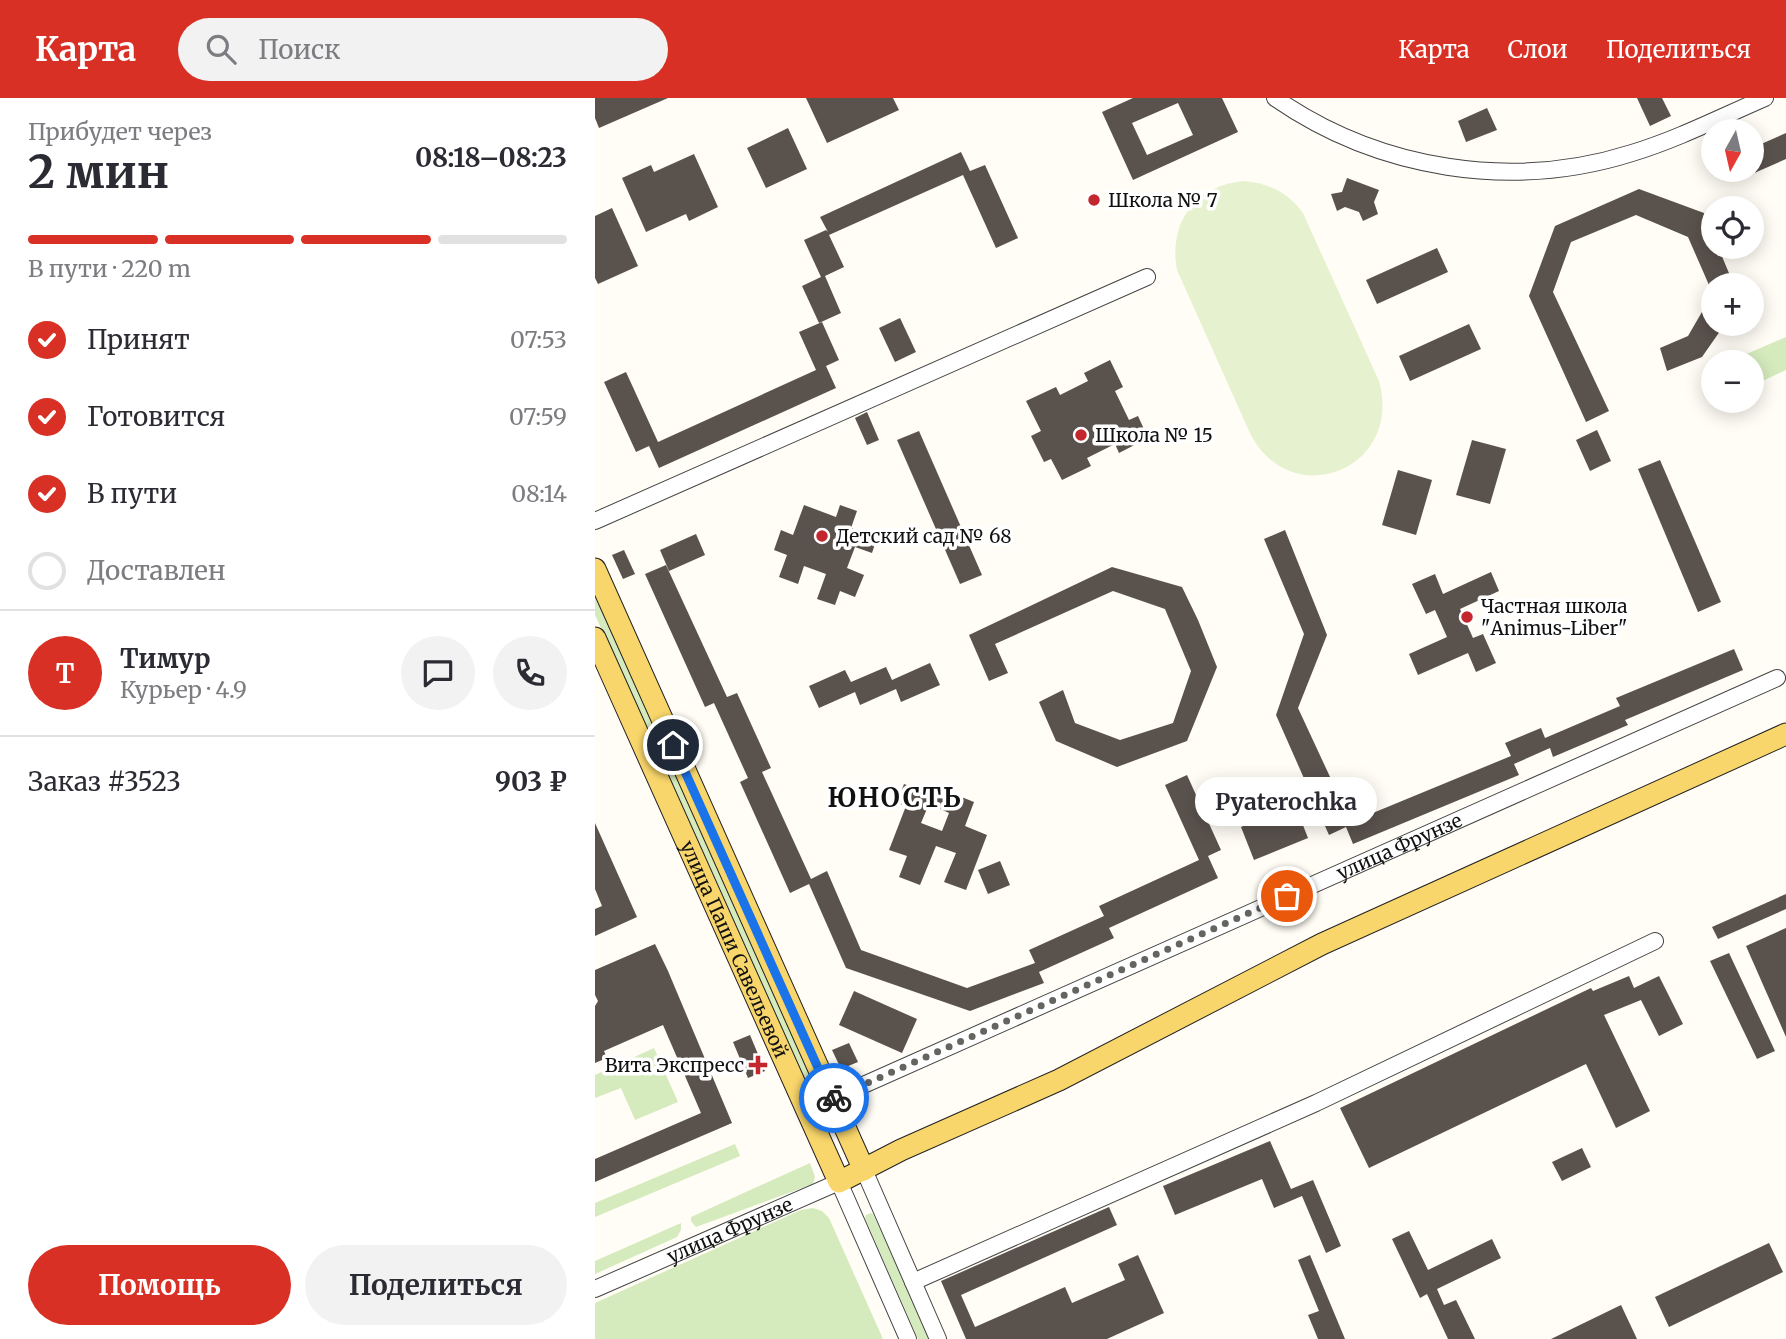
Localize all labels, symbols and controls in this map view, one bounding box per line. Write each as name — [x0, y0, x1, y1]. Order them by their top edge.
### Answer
search box — [178, 18, 668, 81]
text: Карта — [35, 29, 136, 70]
icon: search — [202, 30, 240, 68]
text: Поиск — [258, 33, 341, 66]
text: Карта — [1398, 34, 1470, 65]
text: Слои — [1508, 34, 1568, 65]
text: Поделиться — [1606, 34, 1751, 65]
text: Прибудет через — [28, 117, 212, 146]
north arrow — [1701, 119, 1764, 182]
map controls — [1701, 119, 1764, 413]
text: 08:18–08:23 — [415, 141, 567, 174]
text: 2 мин — [28, 143, 169, 201]
place label: Школа № 7 — [1108, 188, 1218, 212]
marker: Школа № 7 — [1086, 192, 1102, 208]
button: locate — [1701, 196, 1764, 259]
text: В пути · 220 m — [28, 254, 191, 283]
button: + — [1701, 273, 1764, 336]
icon: check — [28, 321, 66, 359]
text: Принят — [87, 323, 190, 356]
text: 07:53 — [510, 325, 567, 354]
button: − — [1701, 350, 1764, 413]
icon: check — [28, 398, 66, 436]
text: Готовится — [87, 400, 225, 433]
text: 07:59 — [509, 402, 567, 431]
place label: Школа № 15 — [1095, 423, 1213, 447]
marker: Школа № 15 — [1073, 427, 1089, 443]
icon: check — [28, 475, 66, 513]
text: В пути — [87, 477, 177, 510]
text: 08:14 — [511, 479, 567, 508]
place label: Детский сад № 68 — [836, 524, 1012, 548]
marker: Детский сад № 68 — [814, 528, 830, 544]
text: Доставлен — [87, 554, 226, 587]
place label: Частная школа "Animus-Liber" — [1481, 594, 1627, 640]
marker: Частная школа "Animus-Liber" — [1459, 609, 1475, 625]
button: chat — [401, 636, 475, 710]
button: phone — [493, 636, 567, 710]
text: Тимур — [120, 642, 210, 675]
text: Т — [56, 657, 74, 690]
text: Курьер · 4.9 — [120, 675, 247, 704]
pin — [643, 715, 703, 775]
icon: home — [654, 726, 692, 764]
text: Заказ #3523 — [28, 765, 181, 798]
text: 903 ₽ — [495, 765, 567, 798]
callout: Pyaterochka — [1196, 777, 1378, 826]
district label: ЮНОСТЬ — [827, 781, 963, 814]
text: Pyaterochka — [1215, 787, 1357, 816]
street label: улица Фрунзе — [1333, 808, 1466, 885]
street label: улица Паши Савельевой — [675, 837, 794, 1062]
pin — [1257, 866, 1317, 926]
icon: bag — [1268, 877, 1306, 915]
place label: Вита Экспресс — [605, 1053, 744, 1077]
marker: Вита Экспресс — [750, 1057, 766, 1073]
courier — [799, 1063, 869, 1133]
icon: bike — [815, 1079, 853, 1117]
street label: улица Фрунзе — [663, 1192, 796, 1268]
button: Помощь — [28, 1245, 291, 1325]
button: Поделиться — [305, 1245, 567, 1325]

